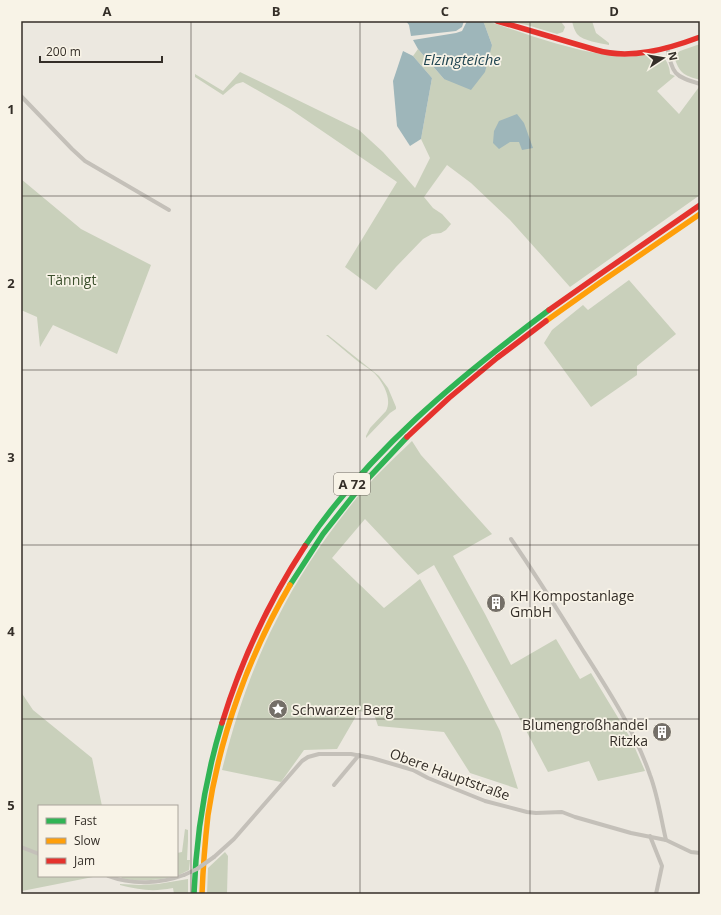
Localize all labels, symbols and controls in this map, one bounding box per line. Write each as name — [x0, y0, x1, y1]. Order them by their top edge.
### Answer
text: A — [103, 2, 112, 20]
text: B — [272, 2, 281, 20]
text: C — [441, 2, 449, 20]
text: D — [609, 2, 619, 20]
scale bar — [40, 38, 162, 64]
north arrow — [643, 38, 683, 78]
text: 200 m — [46, 43, 81, 60]
water label: Elzingteiche — [423, 49, 501, 69]
text: N — [665, 50, 682, 62]
text: 1 — [7, 100, 15, 118]
park label: Tännigt — [48, 270, 96, 289]
text: 2 — [7, 274, 15, 292]
text: 3 — [7, 448, 15, 466]
road number: A 72 — [334, 473, 370, 495]
place label: KH Kompostanlage GmbH — [510, 586, 634, 621]
building icon: KH Kompostanlage GmbH — [485, 592, 507, 614]
text: 4 — [7, 622, 15, 640]
place icon: Schwarzer Berg — [267, 698, 289, 720]
place label: Schwarzer Berg — [292, 700, 394, 719]
place label: Blumengroßhandel Ritzka — [522, 715, 648, 750]
building icon: Blumengroßhandel Ritzka — [651, 721, 673, 743]
street label: Obere Hauptstraße — [387, 743, 513, 805]
text: 5 — [7, 796, 15, 814]
legend — [38, 805, 178, 877]
text: Fast — [74, 812, 97, 829]
text: Slow — [74, 832, 101, 849]
text: Jam — [73, 852, 95, 869]

